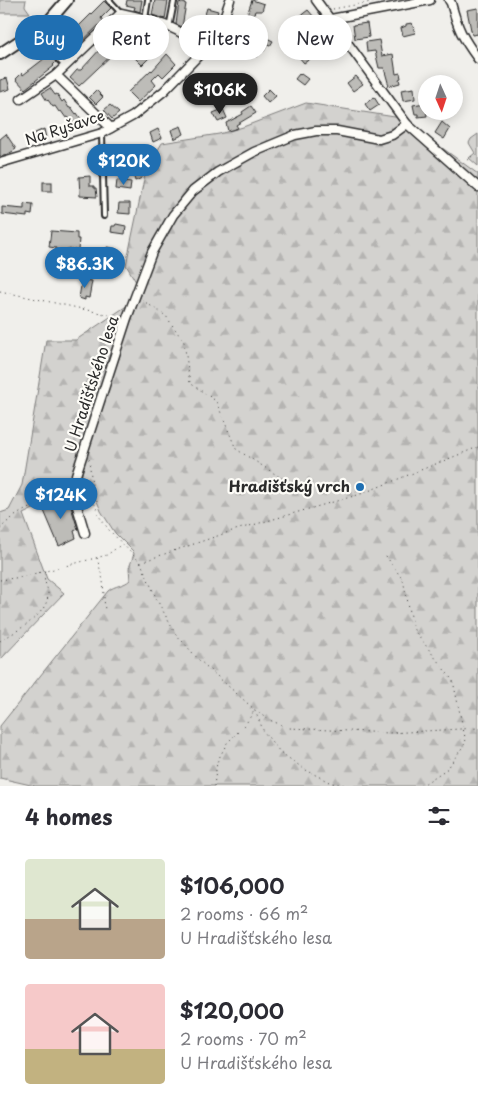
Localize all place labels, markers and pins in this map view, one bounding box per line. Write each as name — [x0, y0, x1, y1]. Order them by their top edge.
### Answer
pin: $106K — [185, 72, 255, 115]
pin: $120K — [89, 144, 159, 186]
pin: $86.3K — [44, 246, 126, 289]
place label: Hradišťský vrch — [229, 474, 350, 497]
pin: $124K — [26, 478, 96, 520]
marker: Hradišťský vrch — [354, 481, 366, 493]

